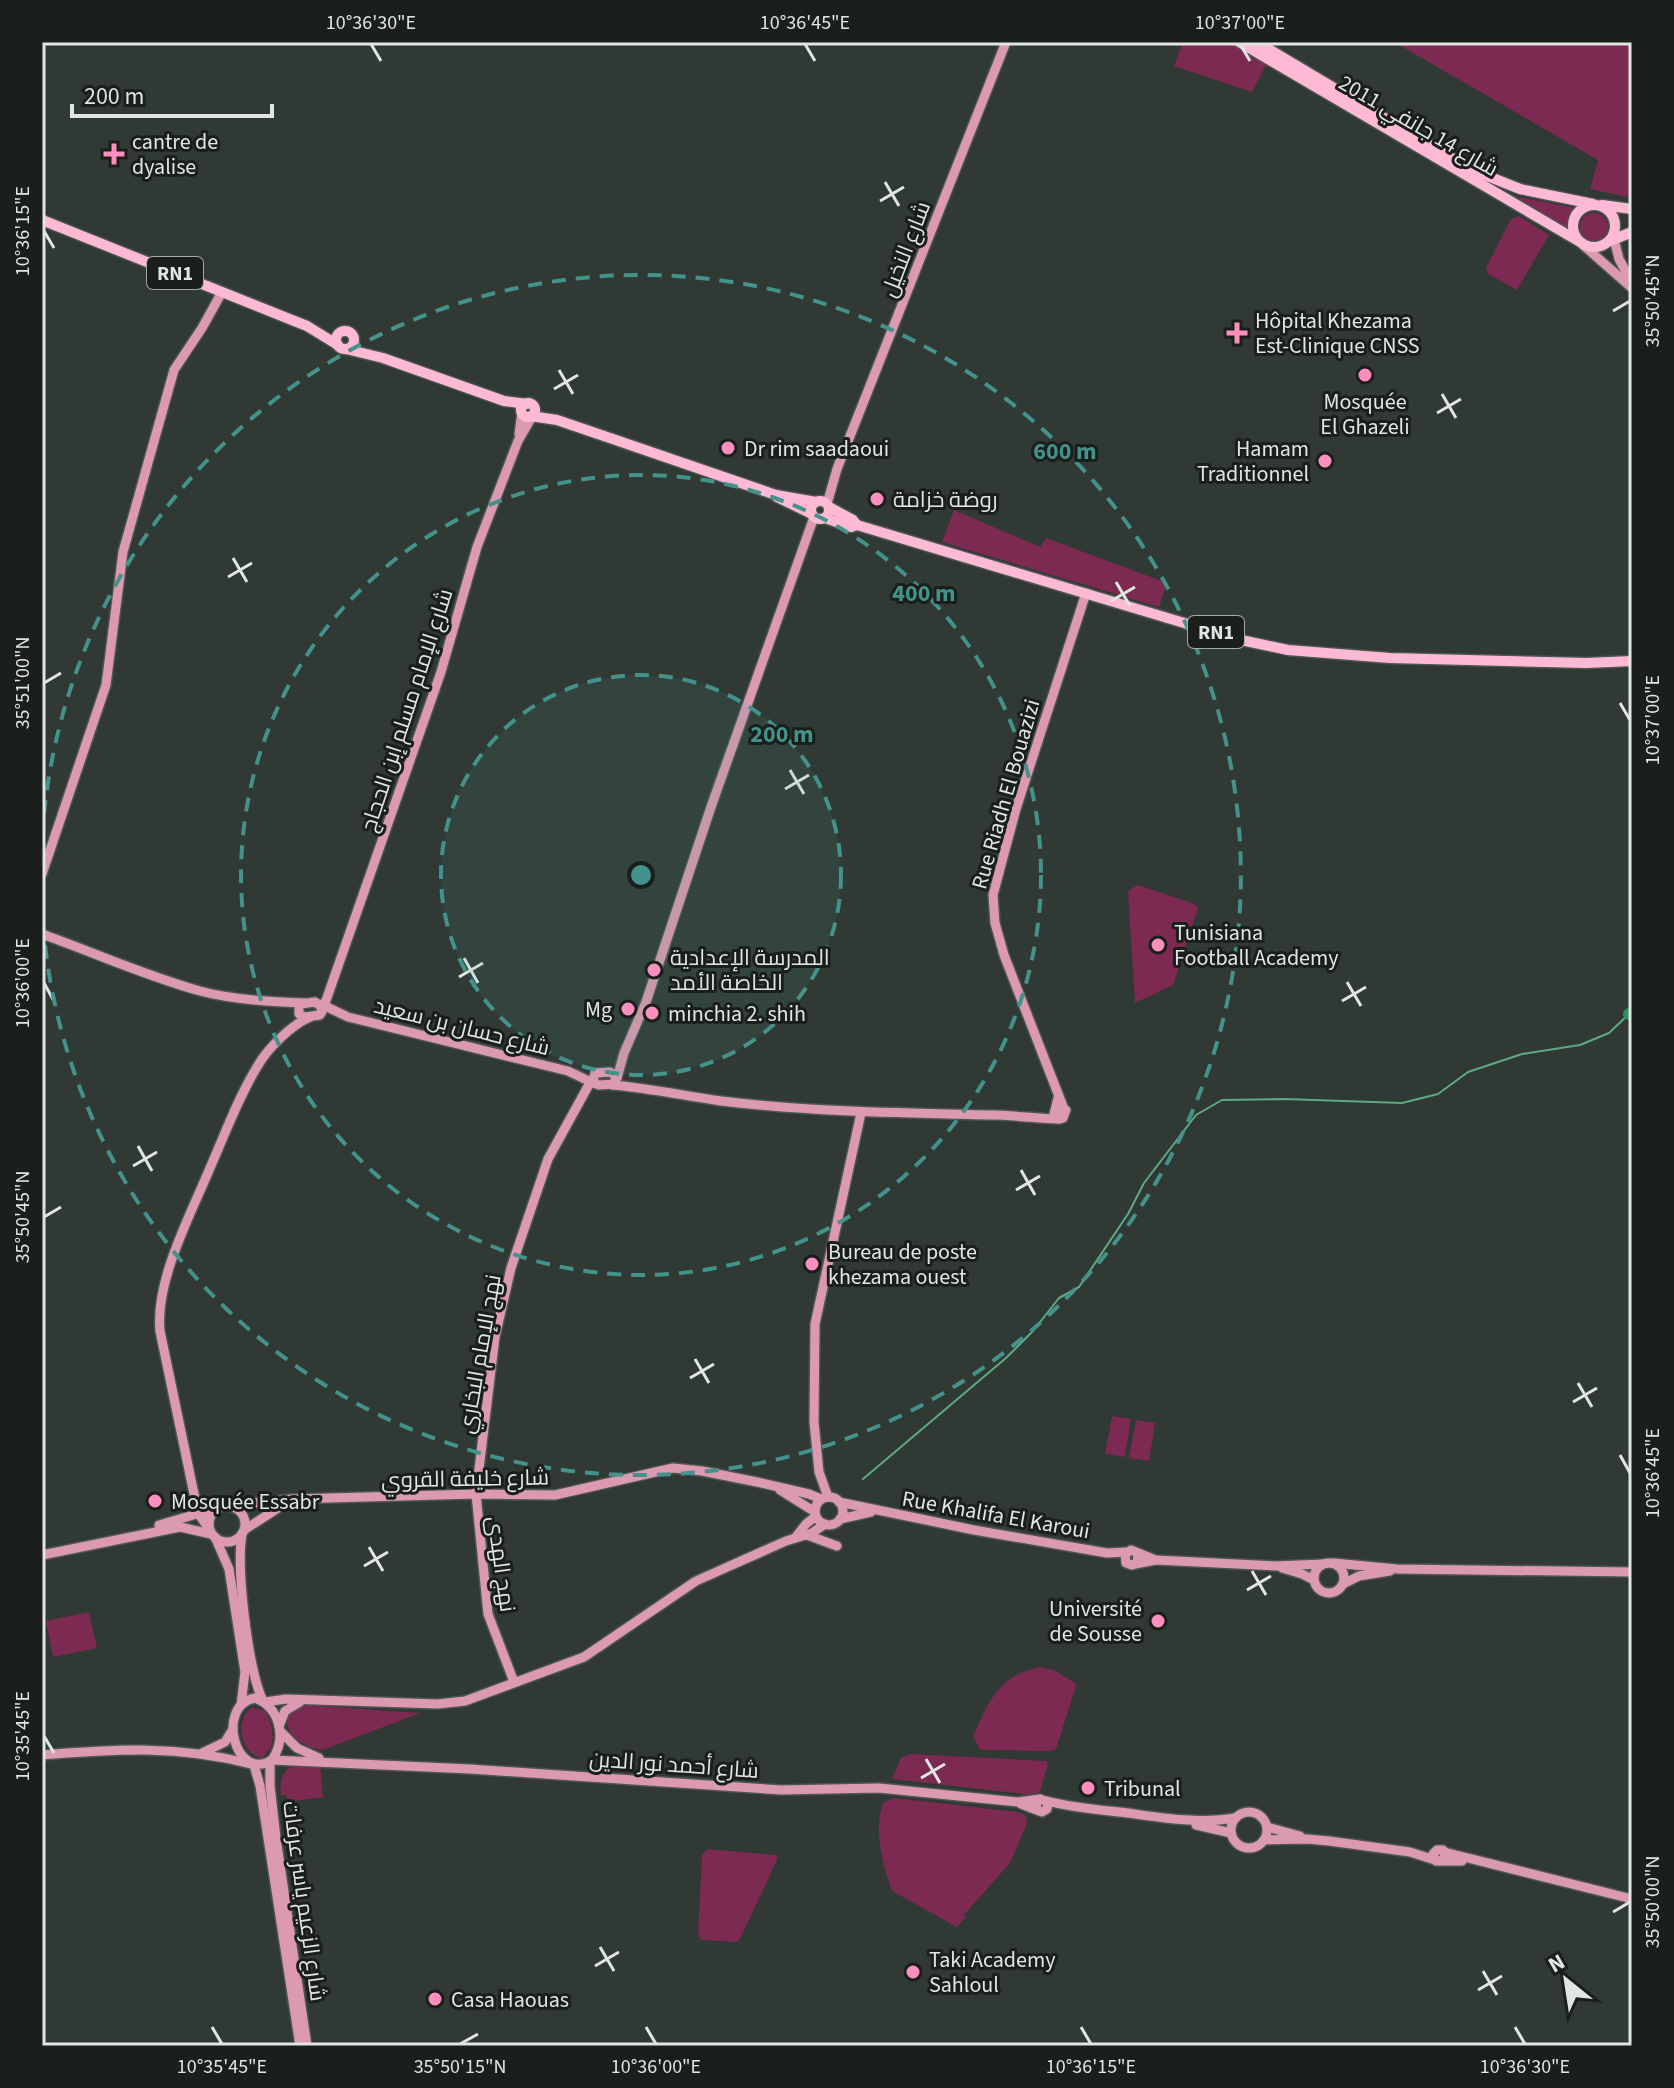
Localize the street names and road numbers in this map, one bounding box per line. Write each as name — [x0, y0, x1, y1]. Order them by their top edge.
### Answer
street label: شارع 14 جانفي 2011 — [1333, 67, 1504, 185]
street label: شارع النخيل — [873, 197, 939, 302]
road number: RN1 — [147, 257, 203, 289]
street label: شارع اﻹمام مسلم إبن الحجاج — [353, 585, 461, 836]
road number: RN1 — [1188, 616, 1244, 648]
street label: Rue Riadh El Bouazizi — [964, 695, 1048, 893]
street label: شارع حسان بن سعيد — [371, 990, 553, 1064]
street label: نهج الإمام البخاري — [450, 1272, 510, 1436]
street label: شارع خليفة القروي — [381, 1462, 549, 1496]
street label: Rue Khalifa El Karoui — [899, 1483, 1092, 1547]
street label: نهج الهدى — [478, 1514, 524, 1614]
street label: شارع أحمد نور الدين — [588, 1743, 760, 1787]
street label: شارع الزعيم ياسر عرفات — [274, 1799, 334, 2003]

